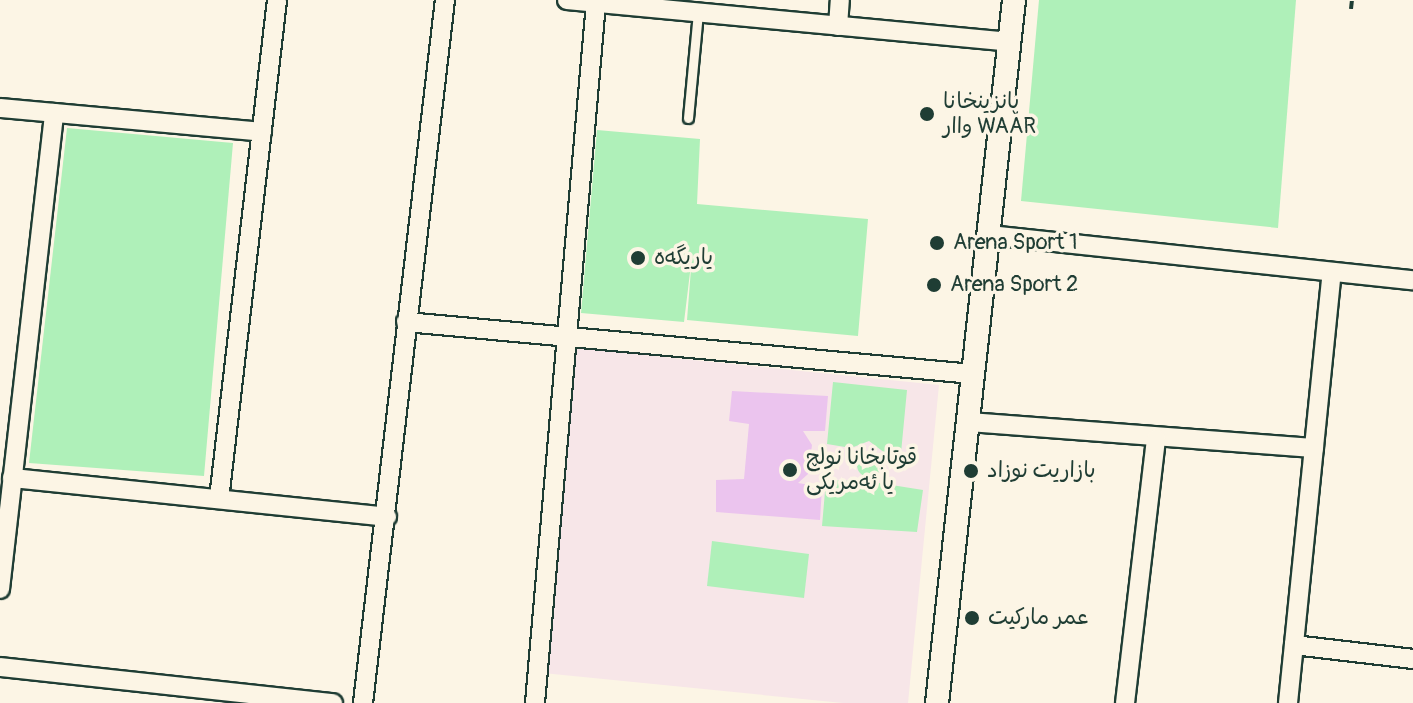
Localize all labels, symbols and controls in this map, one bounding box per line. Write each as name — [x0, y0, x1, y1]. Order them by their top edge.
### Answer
place label: پانزینخانا واار WAAR — [943, 88, 1036, 140]
marker: پانزینخانا واار WAAR — [918, 105, 936, 123]
place label: Arena Sport 1 — [953, 230, 1078, 256]
marker: Arena Sport 1 — [928, 234, 946, 252]
place label: یاریگه‌ه — [654, 245, 713, 271]
marker: یاریگه‌ه — [629, 249, 647, 267]
place label: Arena Sport 2 — [950, 272, 1078, 298]
marker: Arena Sport 2 — [925, 276, 943, 294]
place label: قوتابخانا نولچ يا ئەمريكى — [806, 444, 917, 496]
place label: بازاريت نوزاد — [987, 458, 1096, 484]
marker: قوتابخانا نولچ يا ئەمريكى — [781, 461, 799, 479]
marker: بازاريت نوزاد — [962, 462, 980, 480]
place label: عمر ماركيت — [988, 605, 1089, 631]
marker: عمر ماركيت — [963, 609, 981, 627]

